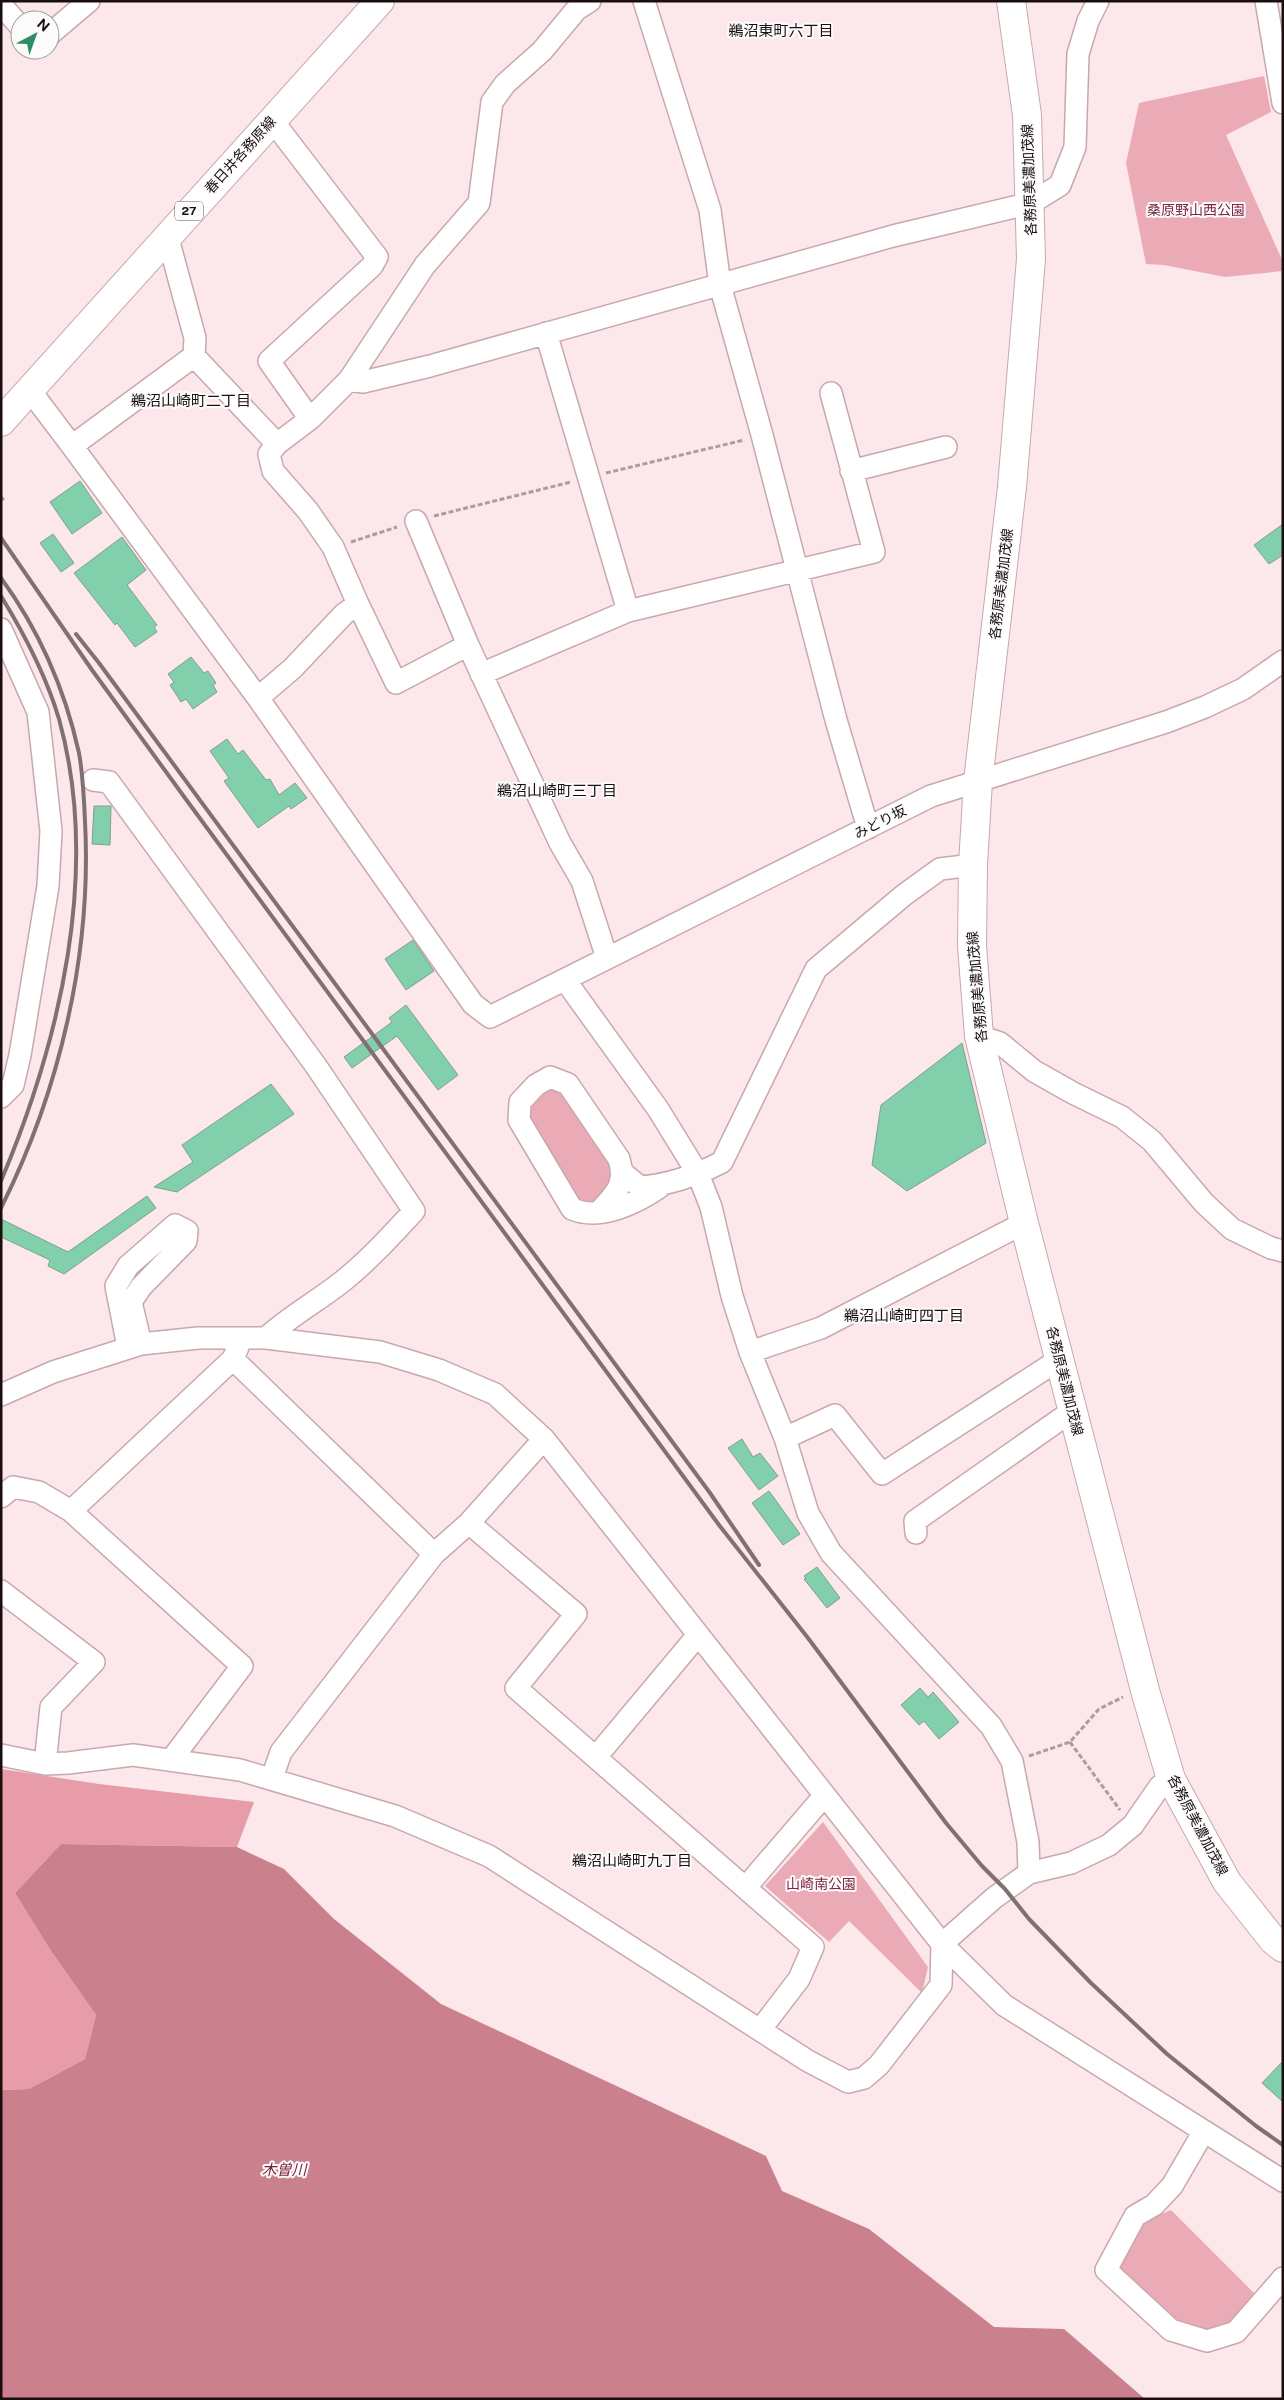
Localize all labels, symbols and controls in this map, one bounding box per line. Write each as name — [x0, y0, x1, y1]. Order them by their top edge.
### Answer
north arrow — [10, 10, 60, 60]
text: N — [34, 16, 53, 35]
district label: 鵜沼東町六丁目 — [728, 22, 834, 39]
street label: 春日井各務原線 — [201, 113, 279, 197]
street label: 各務原美濃加茂線 — [1019, 124, 1039, 236]
road number: 27 — [175, 202, 203, 220]
park label: 桑原野山西公園 — [1147, 202, 1245, 218]
district label: 鵜沼山崎町二丁目 — [131, 392, 251, 409]
street label: 各務原美濃加茂線 — [986, 527, 1016, 641]
district label: 鵜沼山崎町三丁目 — [497, 782, 617, 799]
street label: みどり坂 — [851, 802, 909, 842]
street label: 各務原美濃加茂線 — [964, 931, 990, 1043]
district label: 鵜沼山崎町四丁目 — [844, 1307, 964, 1324]
street label: 各務原美濃加茂線 — [1044, 1325, 1086, 1437]
street label: 各務原美濃加茂線 — [1165, 1772, 1231, 1878]
district label: 鵜沼山崎町九丁目 — [572, 1852, 692, 1869]
park label: 山崎南公園 — [786, 1876, 856, 1892]
water label: 木曽川 — [261, 2161, 308, 2178]

